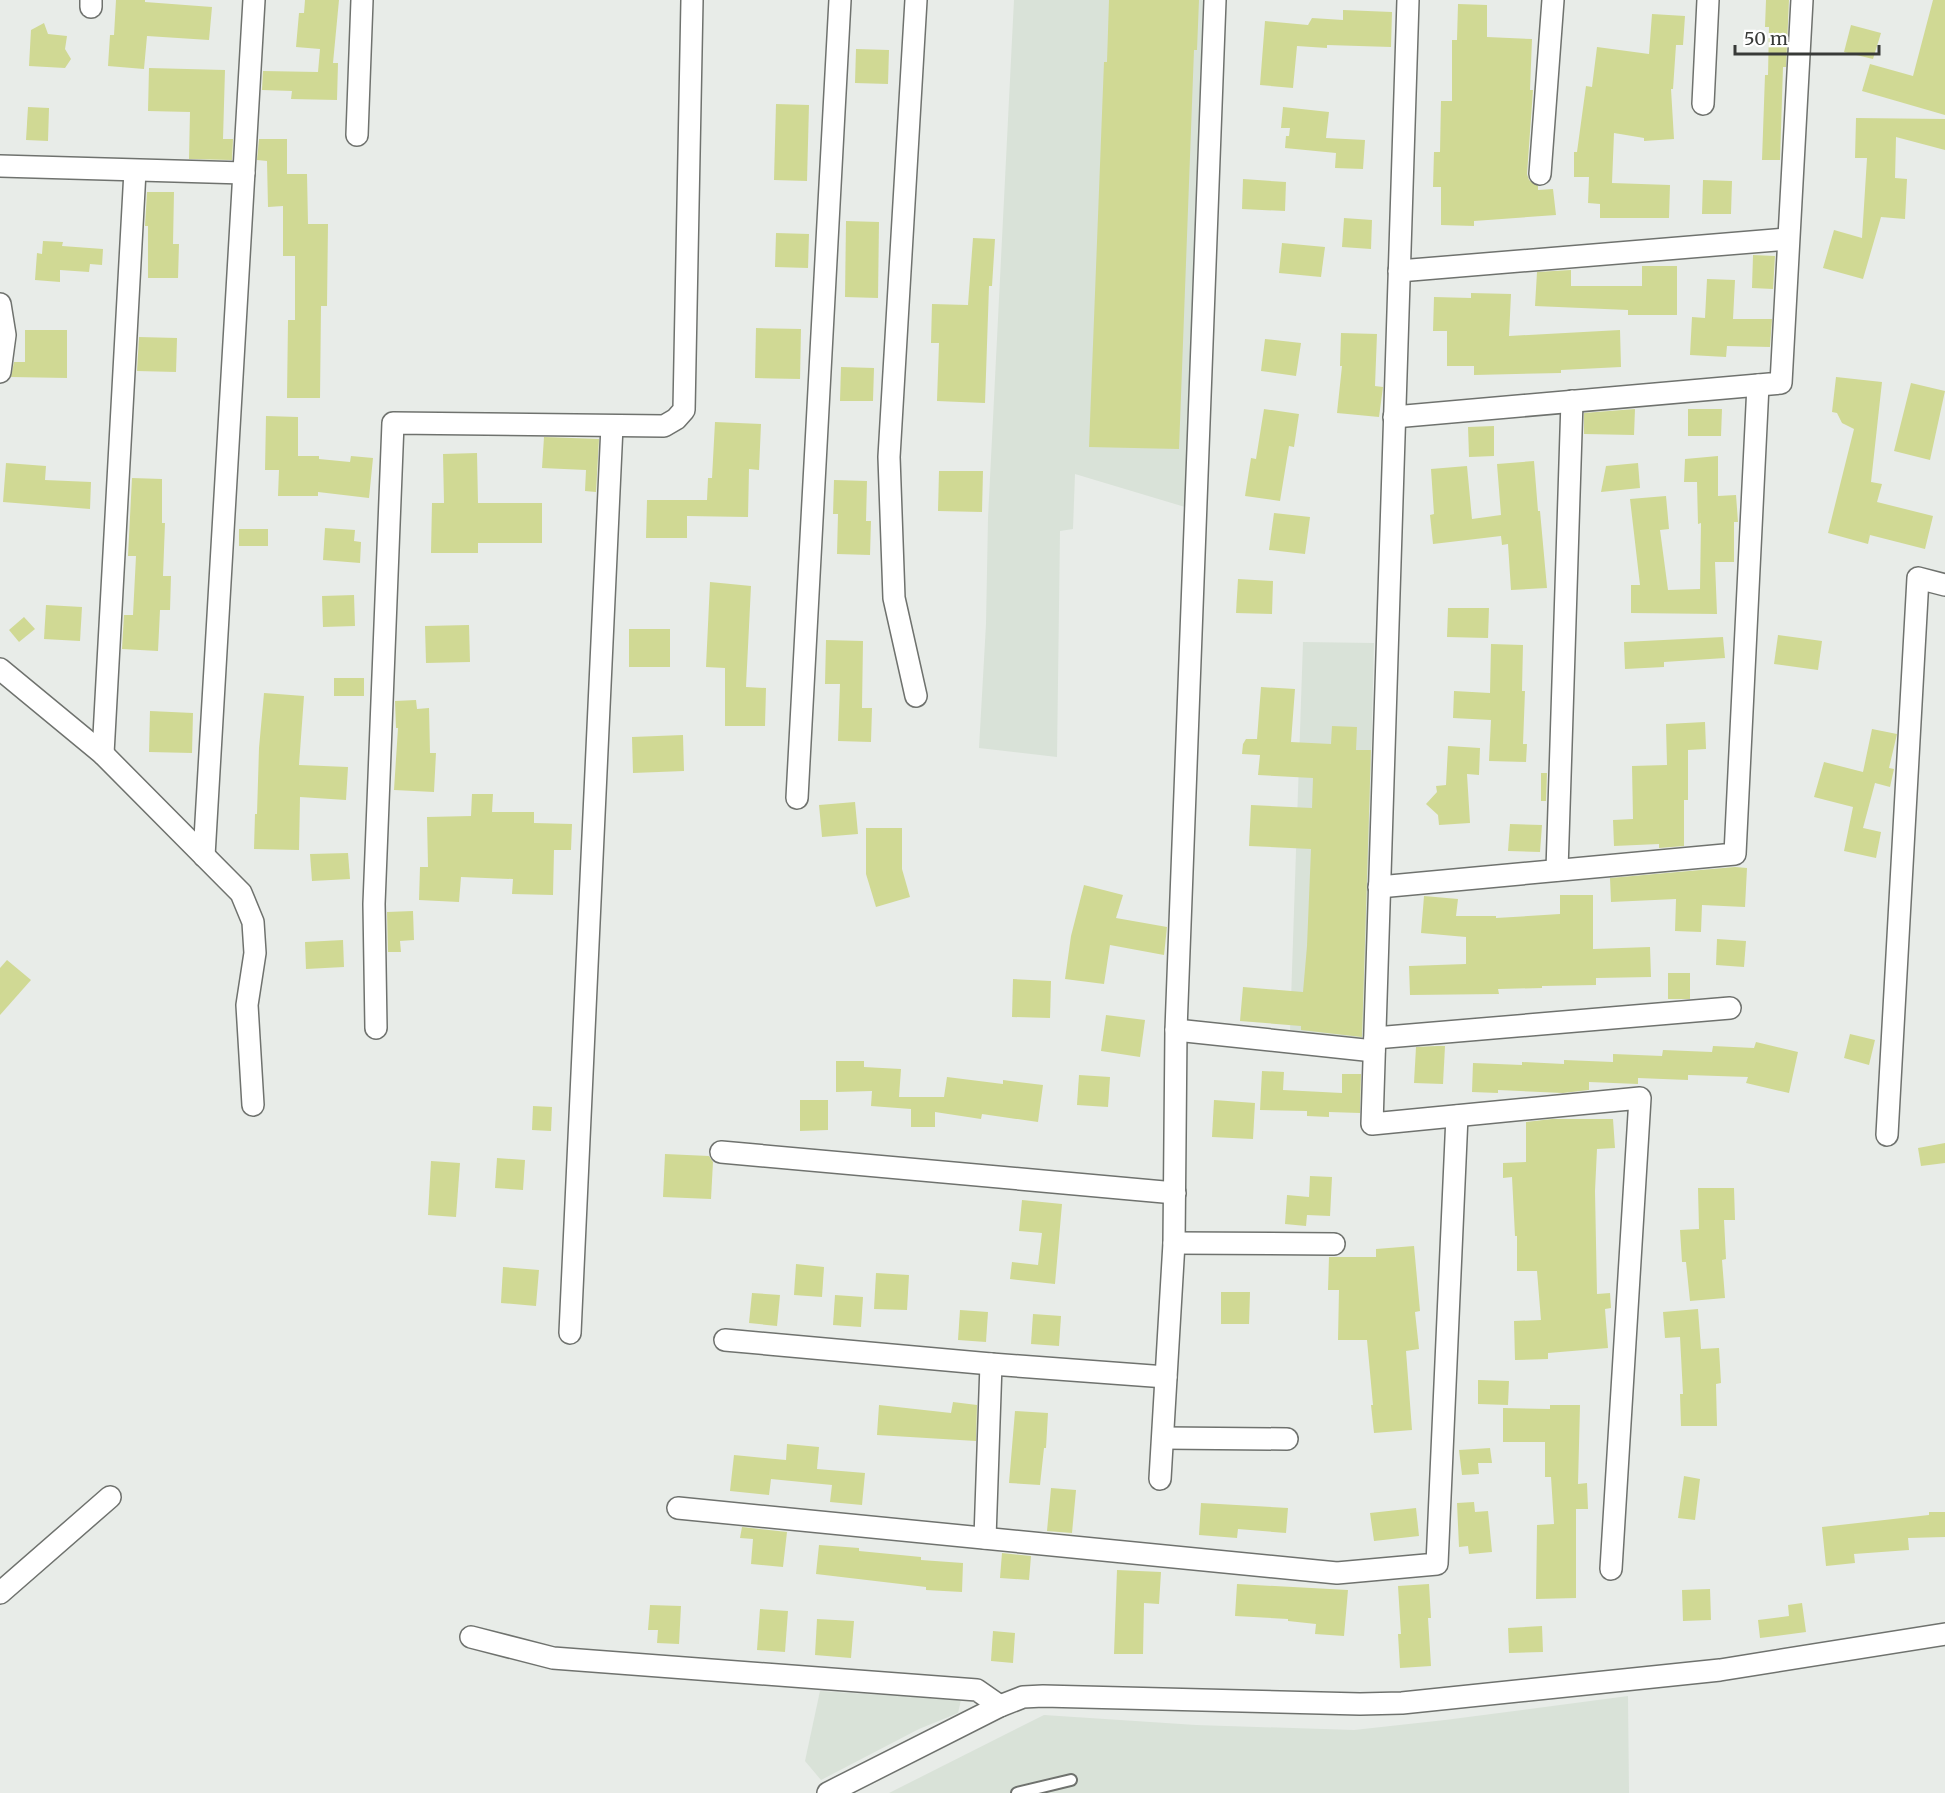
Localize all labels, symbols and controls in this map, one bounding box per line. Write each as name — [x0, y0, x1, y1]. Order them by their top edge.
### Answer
scale bar — [1735, 18, 1879, 56]
text: 50 m — [1744, 27, 1788, 50]

